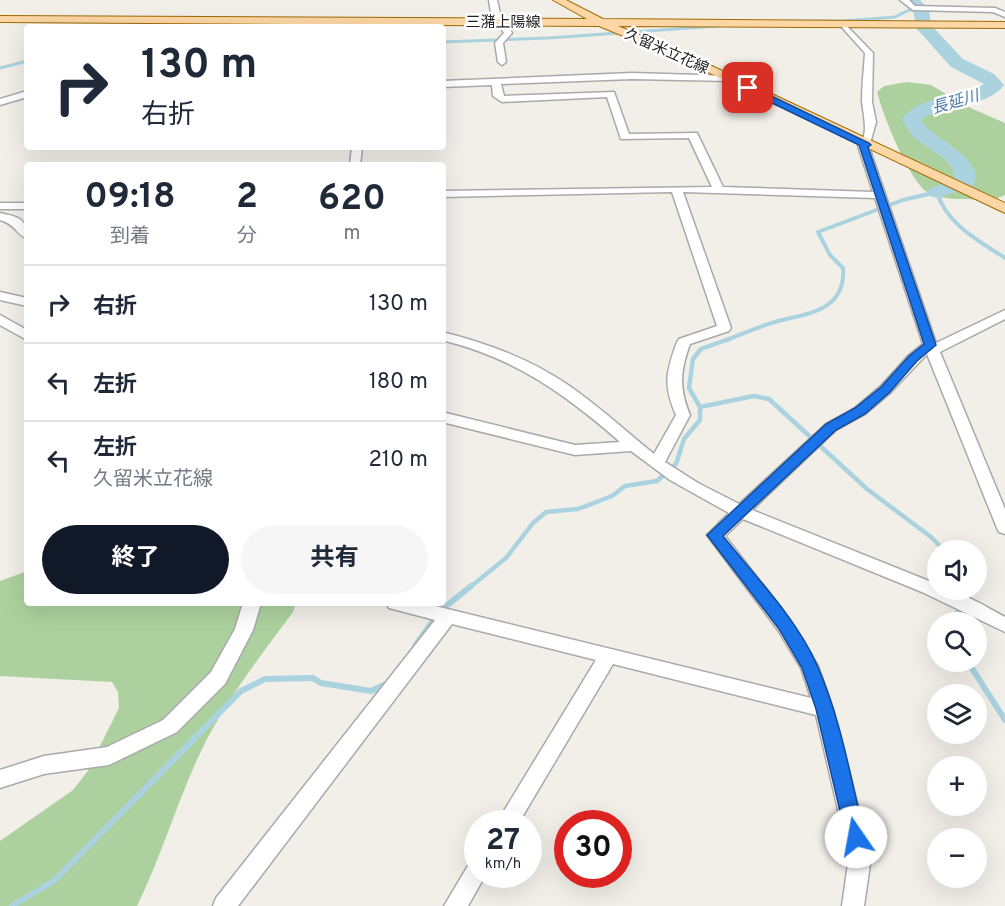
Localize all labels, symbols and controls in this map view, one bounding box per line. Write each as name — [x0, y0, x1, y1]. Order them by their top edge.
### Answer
street label: 三潴上陽線 — [465, 14, 541, 33]
street label: 久留米立花線 — [621, 25, 711, 79]
text: 130 m — [141, 40, 257, 93]
icon: right — [42, 48, 120, 126]
pin — [722, 62, 773, 113]
icon: arrive — [731, 71, 764, 104]
water label: 長延川 — [930, 86, 983, 119]
text: 右折 — [141, 99, 195, 133]
text: 09:18 — [84, 175, 176, 221]
text: 2 — [236, 175, 258, 221]
text: 620 — [318, 177, 386, 223]
text: m — [343, 221, 360, 247]
text: 到着 — [110, 224, 150, 250]
text: 分 — [237, 224, 257, 250]
icon: right — [42, 288, 75, 321]
text: 130 m — [369, 291, 428, 318]
text: 右折 — [93, 294, 137, 321]
icon: left — [42, 366, 75, 399]
text: 180 m — [369, 369, 428, 396]
text: 左折 — [93, 372, 137, 399]
text: 左折 — [93, 435, 137, 462]
icon: left — [42, 444, 75, 477]
text: 210 m — [368, 447, 428, 474]
text: 久留米立花線 — [93, 467, 213, 493]
button: 終了 — [42, 525, 229, 594]
button: 共有 — [241, 525, 428, 594]
map controls — [927, 540, 987, 888]
button: sound — [927, 540, 987, 600]
button: search — [927, 612, 987, 672]
button: layers — [927, 684, 987, 744]
button: + — [927, 756, 987, 816]
position arrow — [824, 805, 888, 869]
speed limit sign: 30 — [554, 810, 632, 888]
text: 27 — [486, 823, 520, 860]
button: − — [927, 828, 987, 888]
text: km/h — [485, 855, 521, 874]

